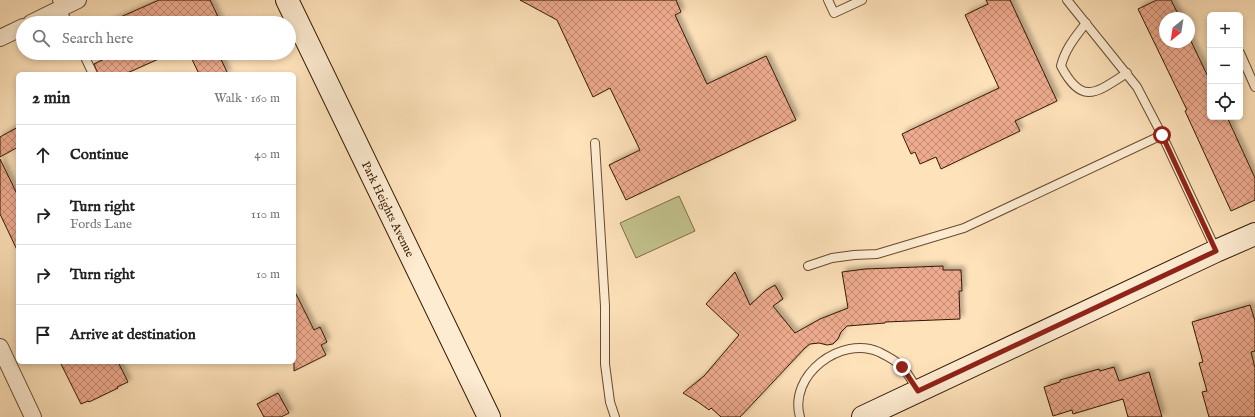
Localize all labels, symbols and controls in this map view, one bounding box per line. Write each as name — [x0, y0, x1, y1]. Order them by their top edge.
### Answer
north arrow — [1159, 12, 1195, 48]
map controls — [1207, 12, 1243, 120]
button: + — [1207, 12, 1243, 48]
search box — [16, 16, 296, 60]
icon: search — [30, 27, 52, 49]
text: Search here — [62, 29, 133, 48]
button: − — [1207, 48, 1243, 84]
button: locate — [1207, 84, 1243, 120]
text: 2 min — [32, 88, 70, 109]
text: Walk · 160 m — [214, 90, 280, 107]
route start — [1153, 126, 1171, 144]
icon: ahead — [32, 144, 54, 166]
text: Continue — [70, 145, 128, 164]
text: 40 m — [254, 146, 280, 163]
street label: Park Heights Avenue — [358, 159, 417, 260]
text: Turn right — [70, 197, 135, 216]
icon: right — [32, 204, 54, 226]
text: 110 m — [251, 206, 280, 223]
text: Fords Lane — [70, 216, 132, 233]
icon: right — [32, 264, 54, 286]
text: Turn right — [70, 265, 135, 284]
text: 10 m — [256, 266, 280, 283]
icon: arrive — [32, 324, 54, 346]
text: Arrive at destination — [70, 325, 196, 344]
route end — [893, 358, 911, 376]

